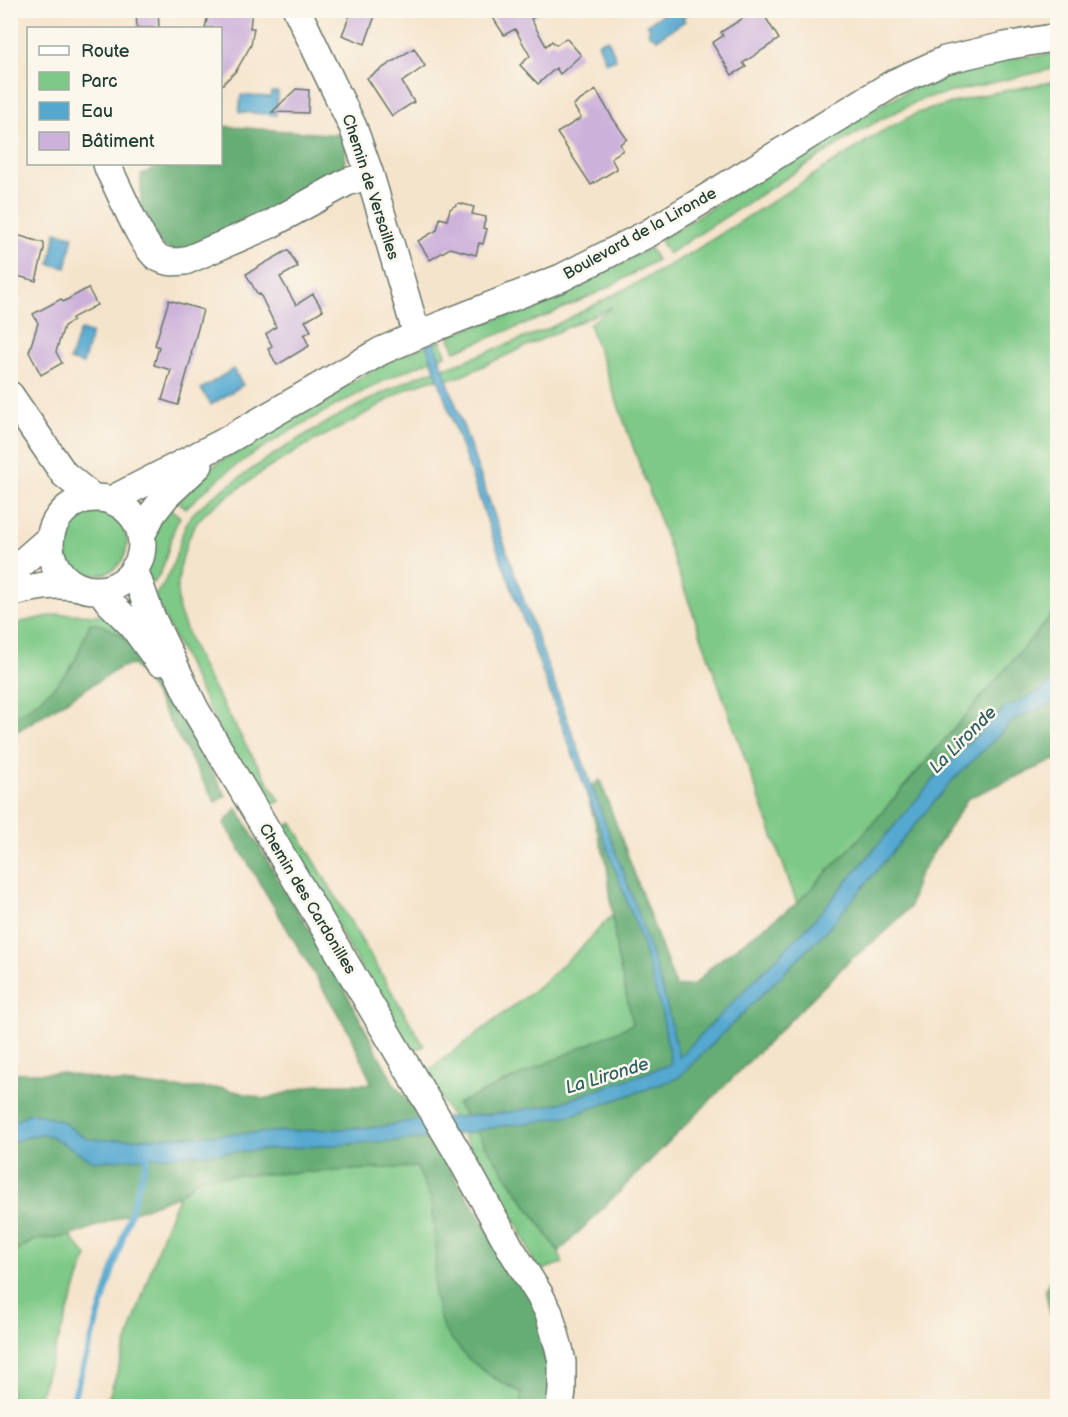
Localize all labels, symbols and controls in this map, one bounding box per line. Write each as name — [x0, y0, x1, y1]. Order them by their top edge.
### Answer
legend — [27, 27, 222, 165]
text: Route — [81, 41, 130, 62]
text: Parc — [81, 71, 118, 92]
text: Eau — [81, 101, 113, 122]
street label: Chemin de Versailles — [338, 112, 402, 262]
text: Bâtiment — [81, 131, 155, 152]
street label: Boulevard de la Lironde — [560, 184, 720, 284]
water label: La Lironde — [925, 702, 1001, 778]
street label: Chemin des Cardonilles — [254, 820, 360, 978]
water label: La Lironde — [563, 1053, 651, 1099]

